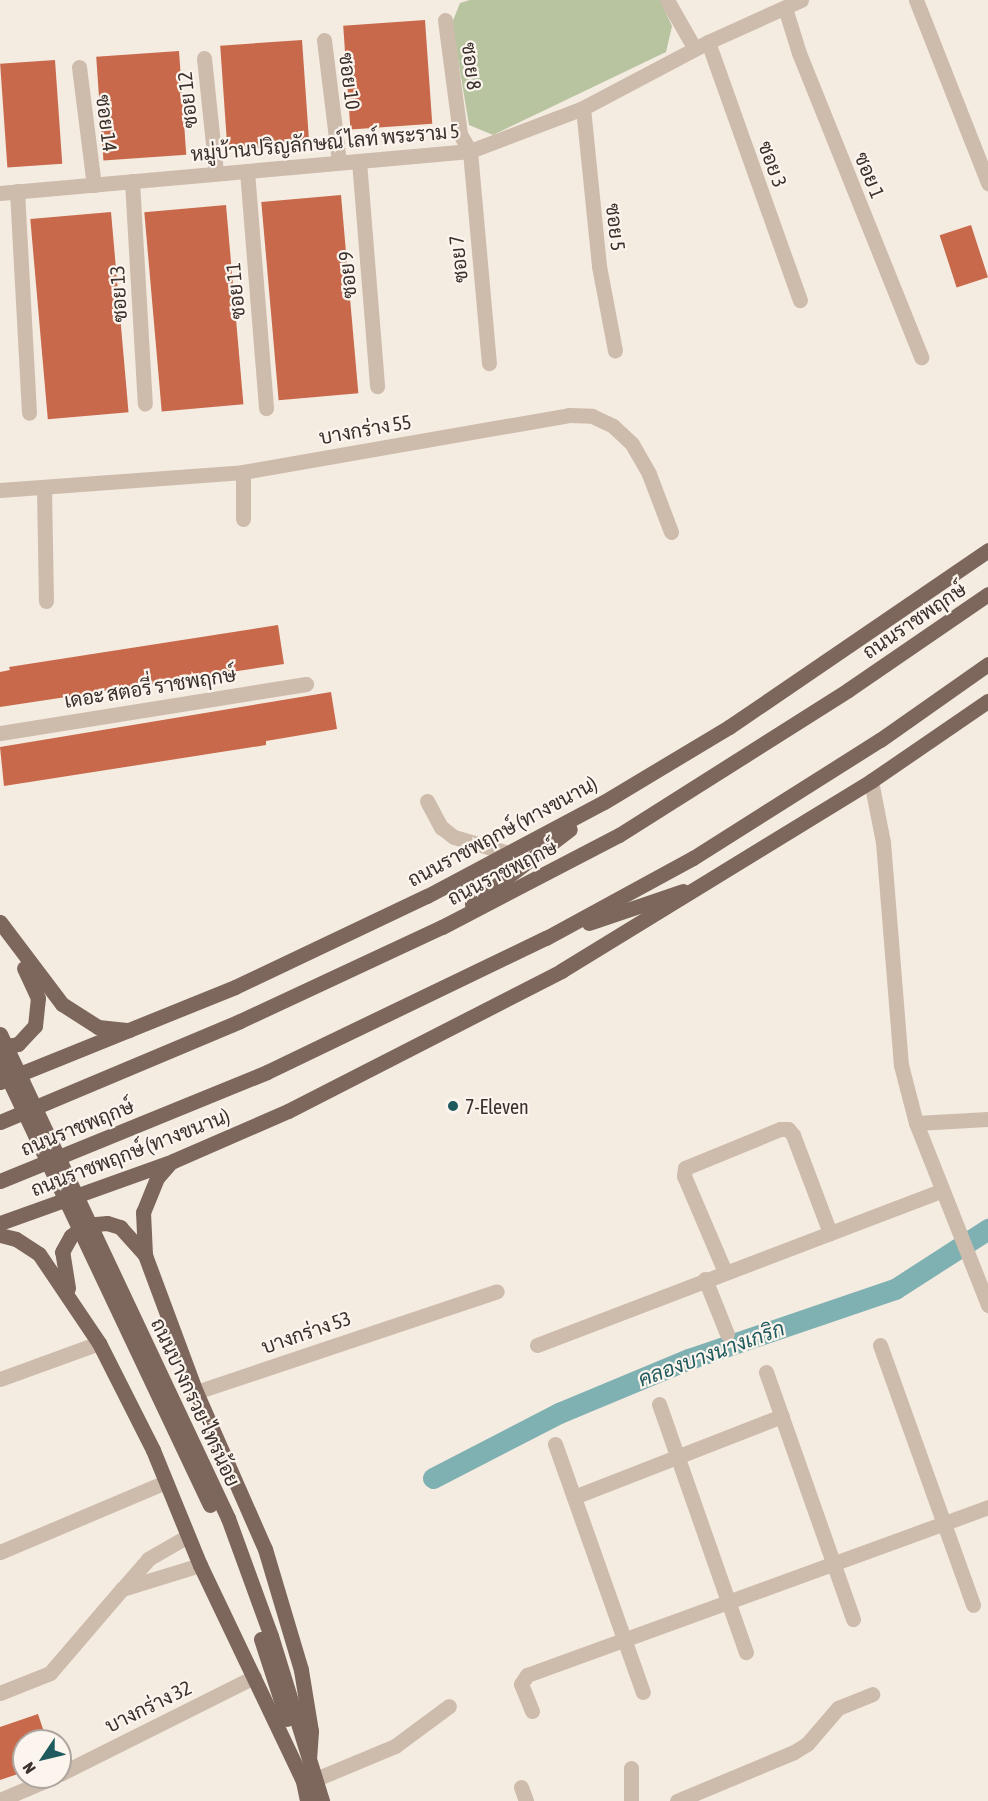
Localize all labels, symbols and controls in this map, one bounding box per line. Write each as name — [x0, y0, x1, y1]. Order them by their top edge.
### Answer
street label: ซอย 8 — [457, 41, 487, 91]
street label: ซอย 10 — [335, 51, 365, 111]
street label: ซอย 12 — [172, 70, 202, 130]
street label: ซอย 14 — [92, 93, 122, 153]
street label: หมู่บ้านปริญลักษณ์ ไลท์ พระราม 5 — [190, 118, 460, 166]
street label: ซอย 3 — [754, 138, 792, 190]
street label: ซอย 1 — [850, 148, 890, 202]
street label: ซอย 5 — [601, 202, 631, 252]
street label: ซอย 7 — [444, 234, 472, 284]
street label: ซอย 9 — [333, 250, 361, 300]
street label: ซอย 11 — [221, 262, 249, 320]
street label: ซอย 13 — [105, 265, 131, 323]
street label: บางกร่าง 55 — [317, 409, 413, 449]
street label: ถนนราชพฤกษ์ — [858, 577, 970, 663]
street label: เดอะ สตอรี่ ราชพฤกษ์ — [62, 662, 238, 712]
street label: ถนนราชพฤกษ์ (ทางขนาน) — [403, 771, 601, 891]
street label: ถนนราชพฤกษ์ — [443, 834, 561, 910]
street label: ถนนราชพฤกษ์ — [17, 1093, 137, 1161]
place label: 7-Eleven — [465, 1094, 529, 1118]
marker: 7-Eleven — [446, 1099, 460, 1113]
street label: ถนนราชพฤกษ์ (ทางขนาน) — [27, 1103, 233, 1201]
street label: บางกร่าง 53 — [258, 1305, 354, 1359]
street label: ถนนบางกรวย-ไทรน้อย — [146, 1314, 246, 1490]
water label: คลองบางนางเกริก — [634, 1315, 788, 1391]
street label: บางกร่าง 32 — [101, 1675, 195, 1737]
north arrow — [12, 1729, 72, 1789]
text: N — [19, 1759, 39, 1777]

